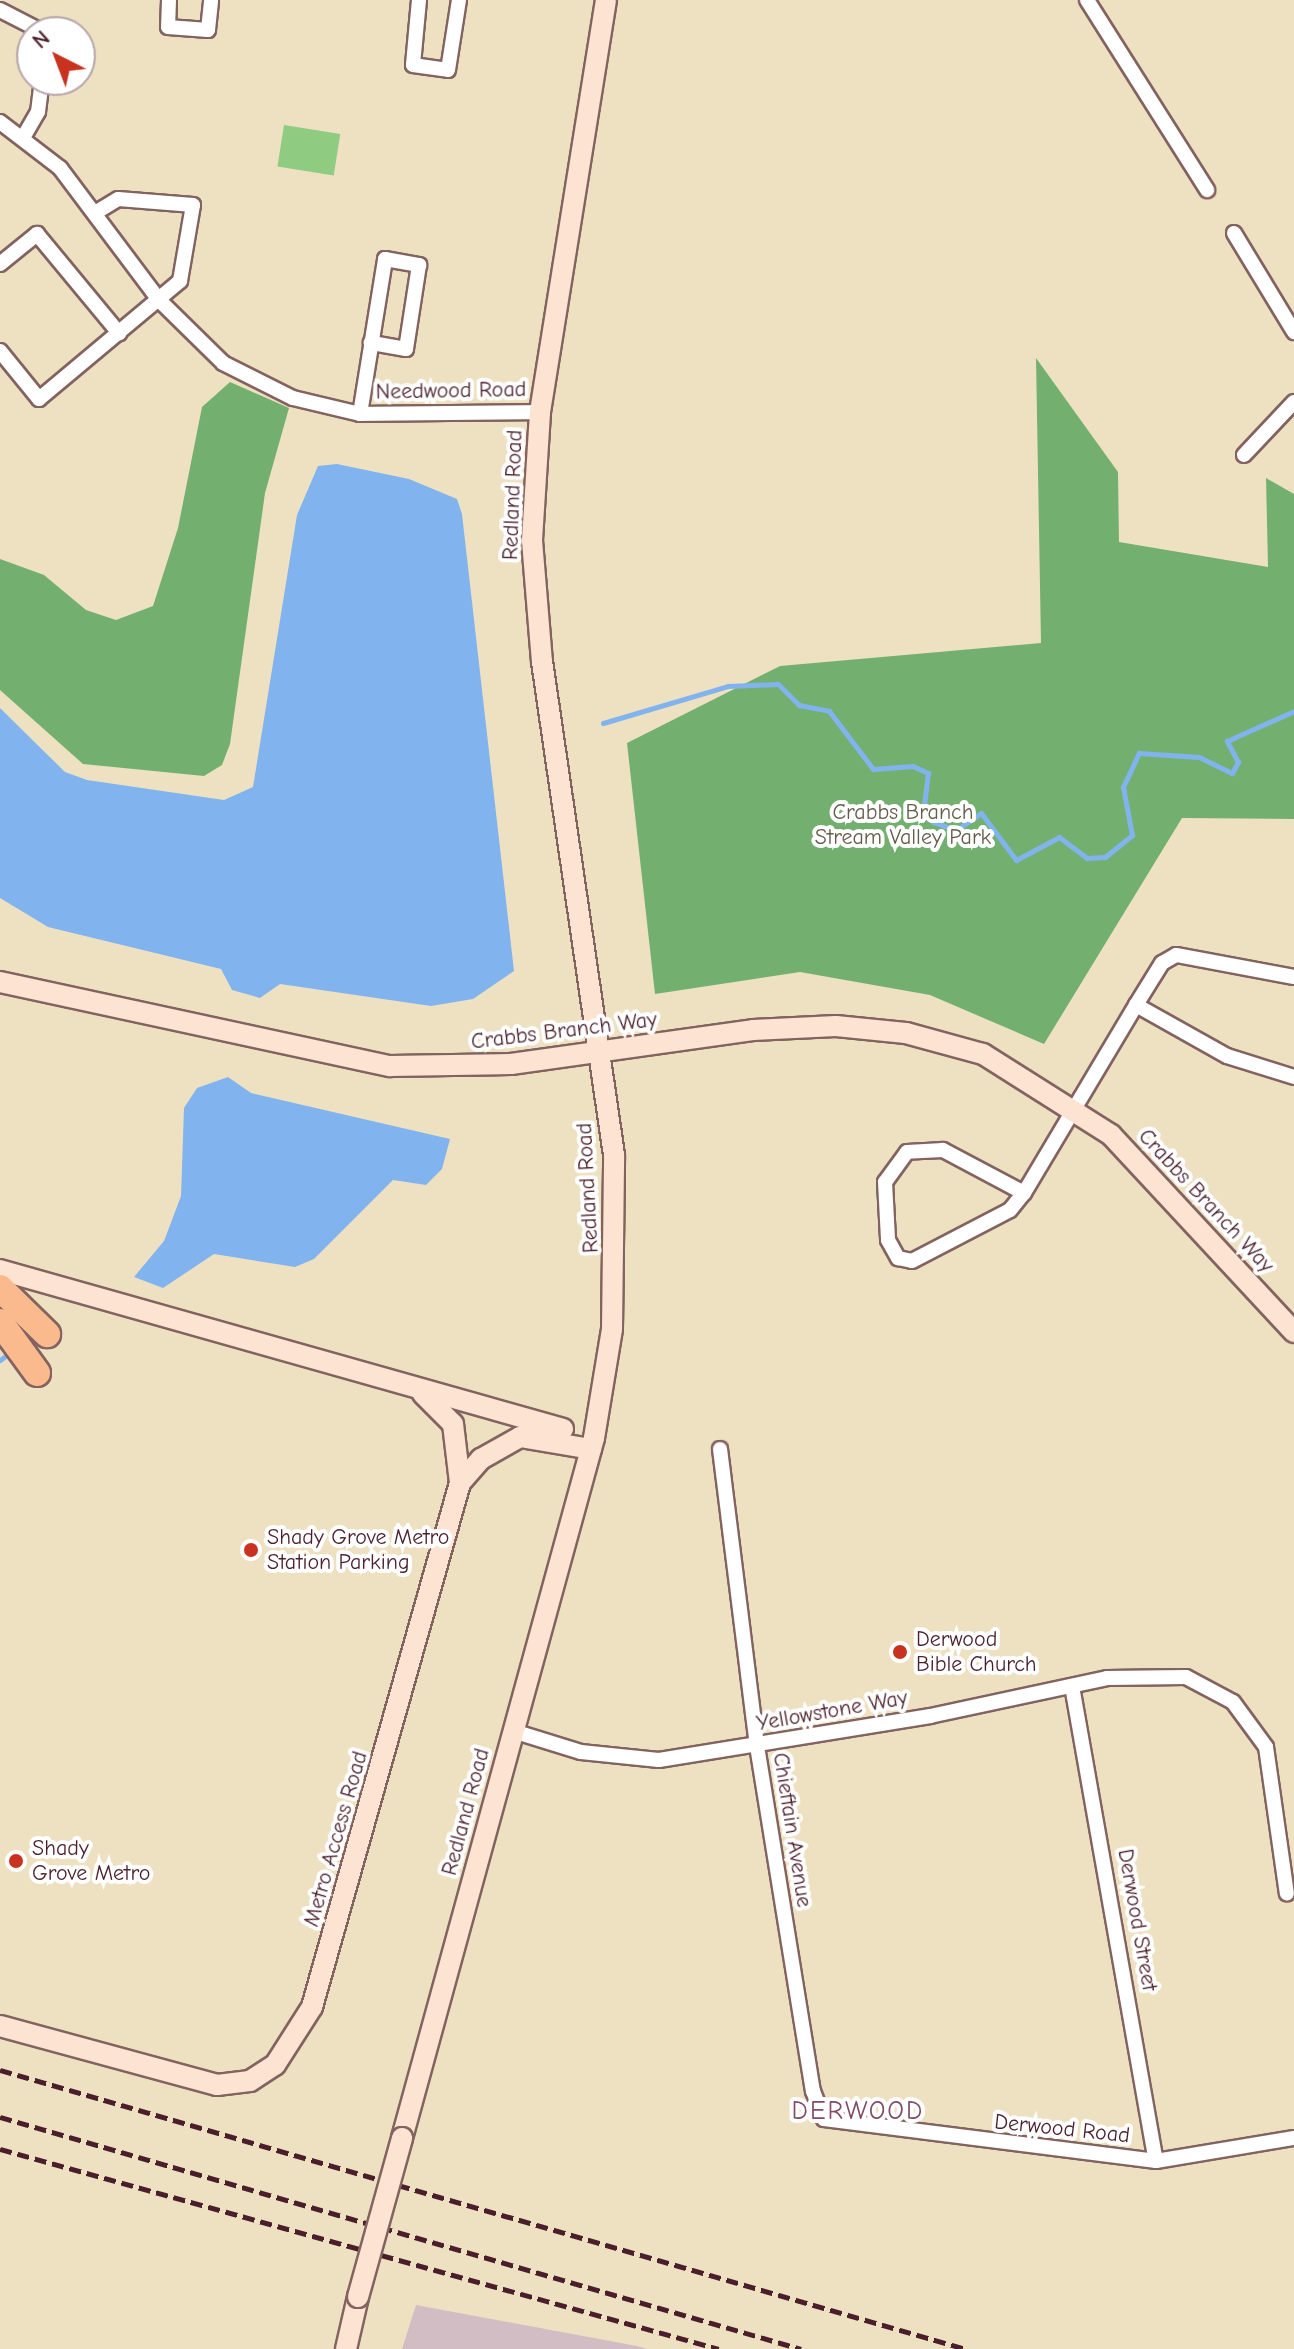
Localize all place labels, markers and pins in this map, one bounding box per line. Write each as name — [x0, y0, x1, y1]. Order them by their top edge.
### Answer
place label: Shady Grove Metro Station Parking — [267, 1524, 450, 1576]
marker: Shady Grove Metro Station Parking — [242, 1541, 260, 1559]
place label: Derwood Bible Church — [916, 1626, 1037, 1678]
marker: Derwood Bible Church — [891, 1643, 909, 1661]
place label: Shady Grove Metro — [32, 1835, 150, 1886]
marker: Shady Grove Metro — [7, 1852, 25, 1870]

